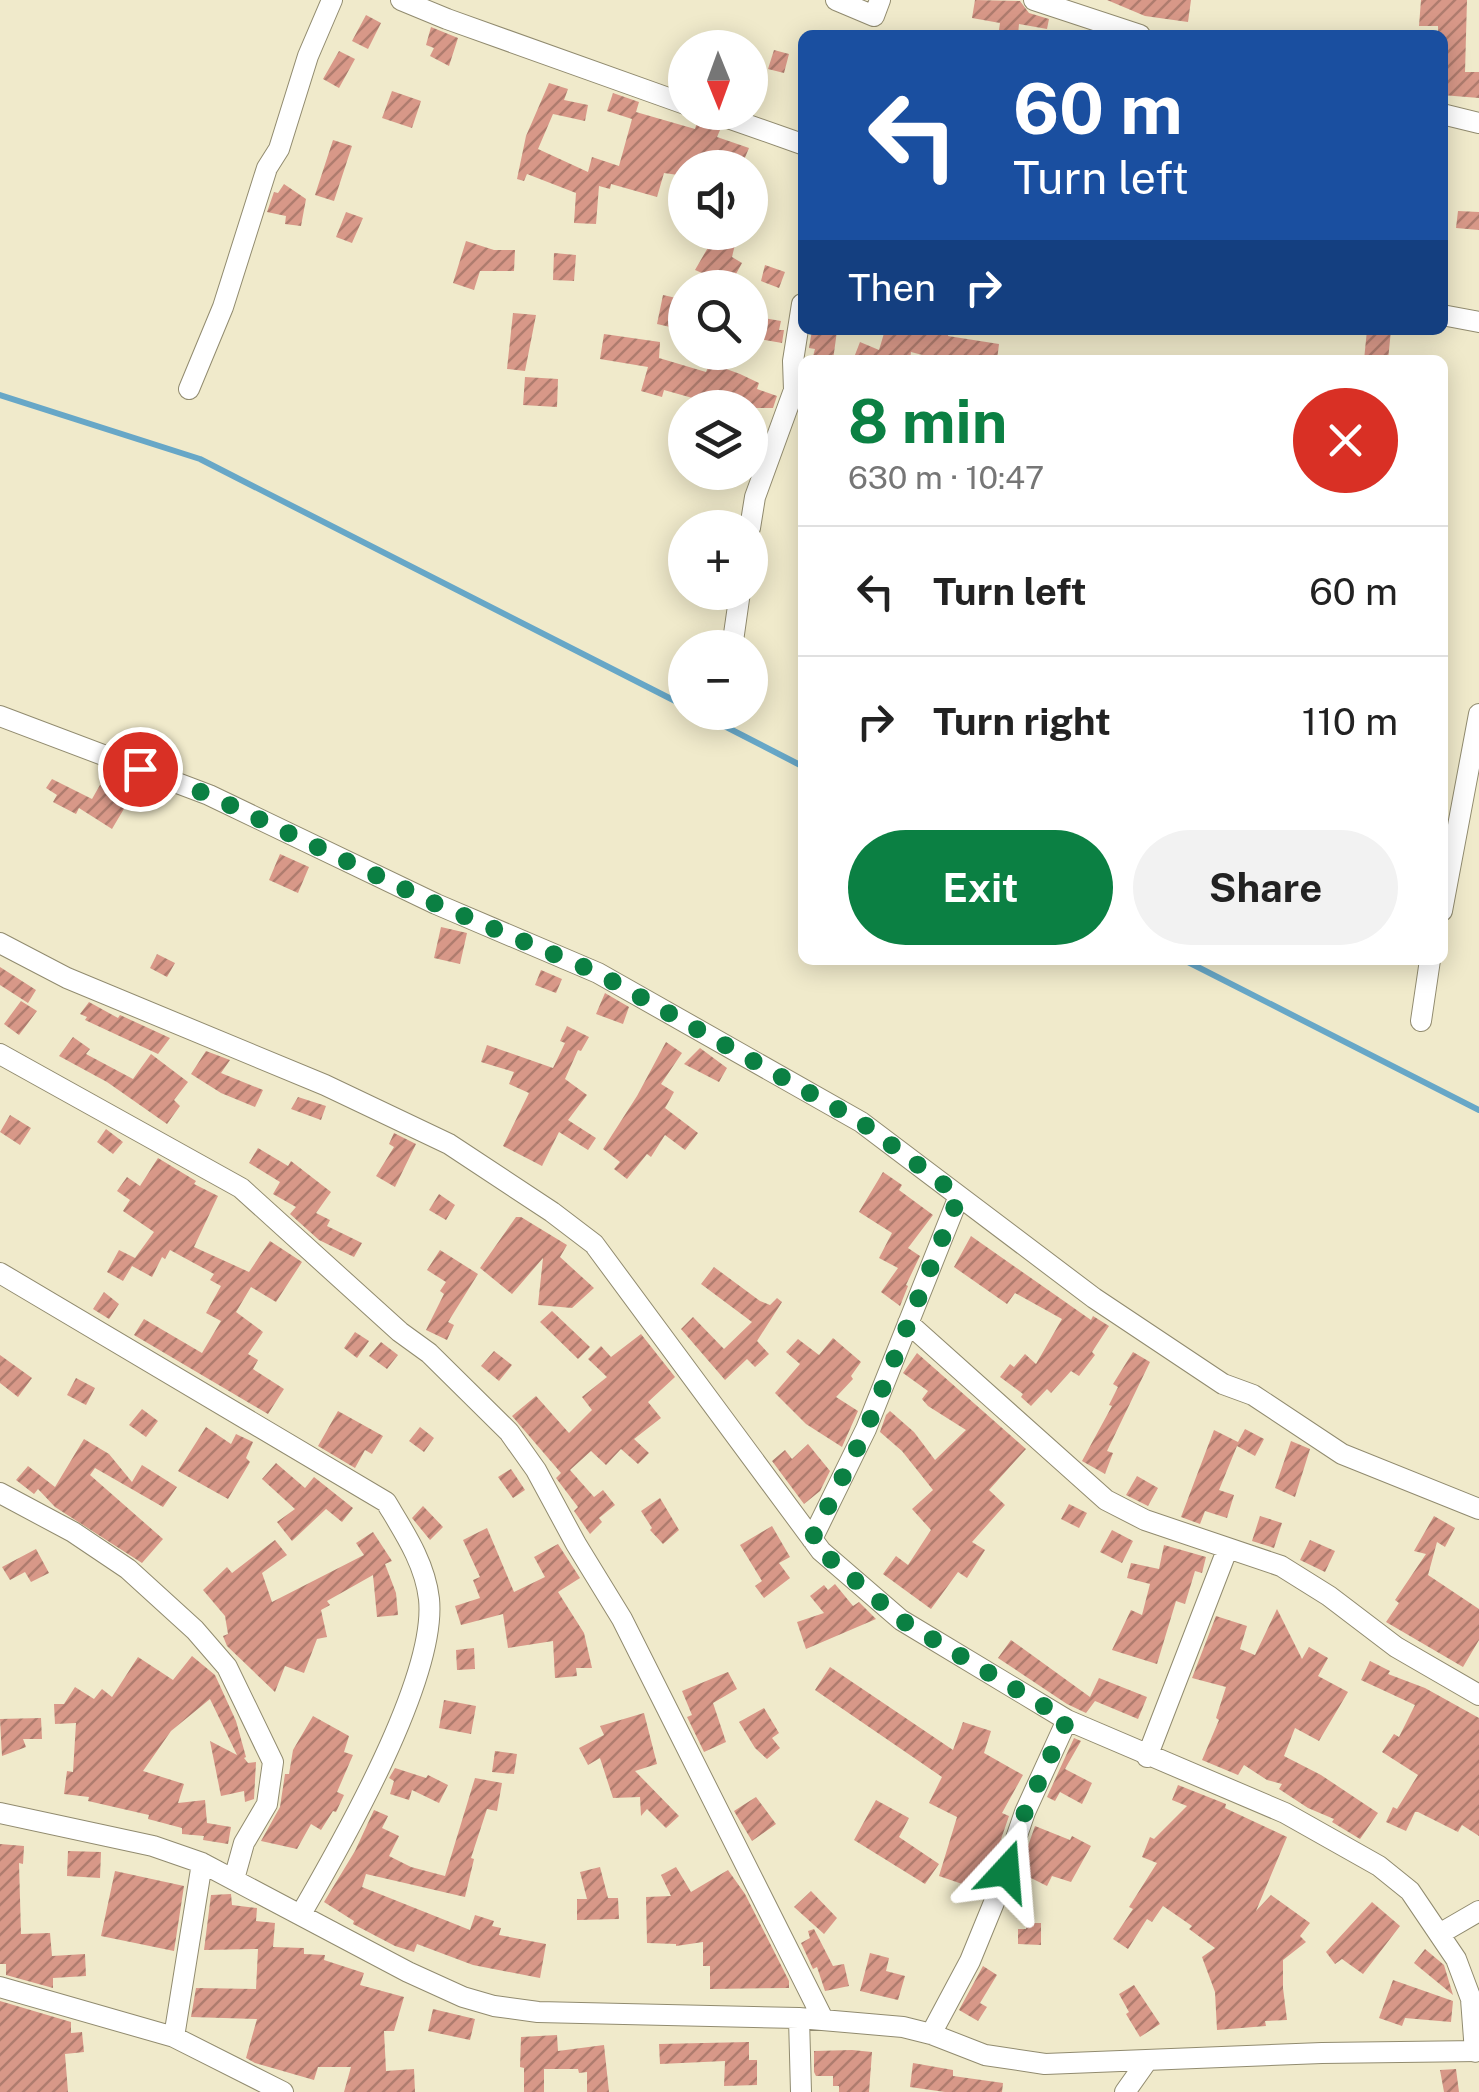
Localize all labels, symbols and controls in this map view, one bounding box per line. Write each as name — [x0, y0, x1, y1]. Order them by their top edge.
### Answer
north arrow — [668, 30, 768, 130]
map controls — [668, 30, 768, 730]
text: 60 m — [1013, 67, 1183, 150]
icon: left — [848, 70, 978, 200]
button: sound — [668, 150, 768, 250]
text: Turn left — [1013, 151, 1189, 204]
icon: right — [956, 260, 1011, 315]
text: Then — [848, 265, 936, 310]
button: search — [668, 270, 768, 370]
text: 8 min — [848, 386, 1007, 457]
button: close — [1293, 388, 1398, 493]
button: layers — [668, 390, 768, 490]
text: 630 m · 10:47 — [848, 459, 1044, 496]
button: + — [668, 510, 768, 610]
icon: left — [848, 564, 903, 619]
text: Turn left — [933, 569, 1087, 614]
text: 60 m — [1309, 569, 1398, 614]
button: − — [668, 630, 768, 730]
icon: right — [848, 694, 903, 749]
text: Turn right — [933, 699, 1111, 744]
text: 110 m — [1302, 699, 1398, 744]
pin — [98, 727, 183, 812]
icon: arrive — [113, 742, 168, 797]
button: Exit — [848, 830, 1113, 945]
button: Share — [1133, 830, 1398, 945]
position arrow — [954, 1819, 1058, 1923]

